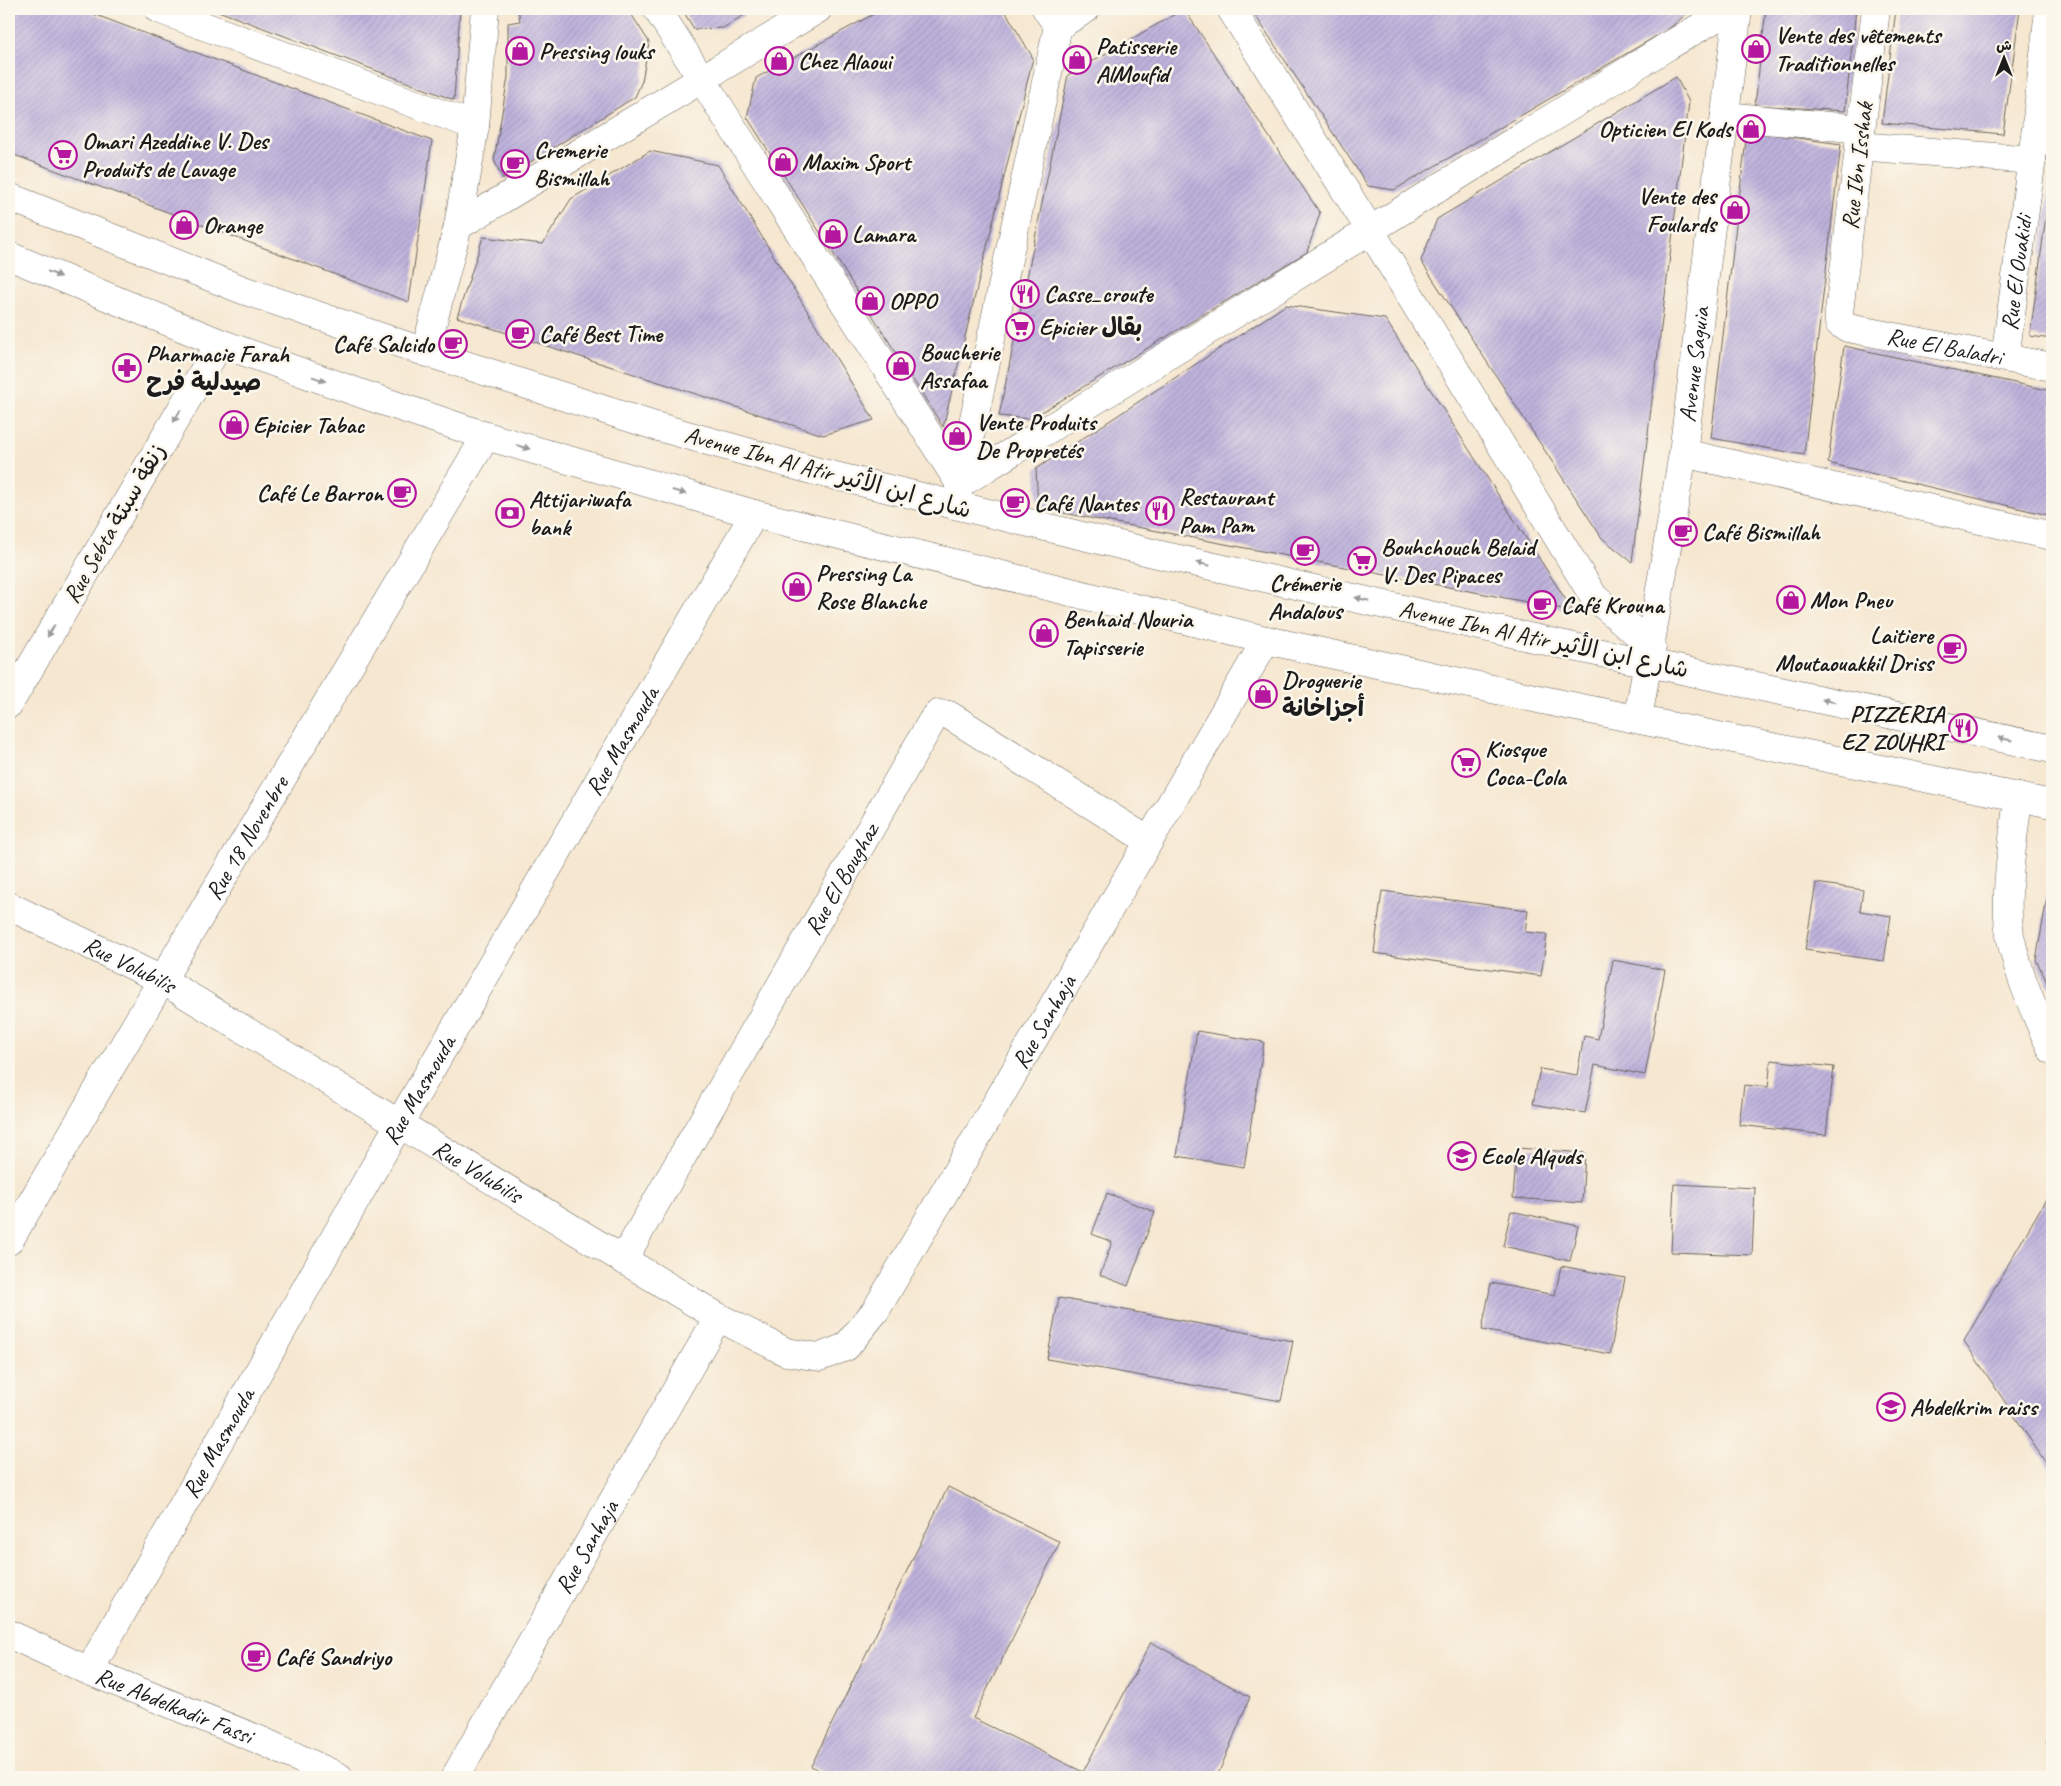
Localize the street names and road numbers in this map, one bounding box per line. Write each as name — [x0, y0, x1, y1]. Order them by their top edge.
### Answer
street label: Rue Ibn Isshak — [1834, 99, 1880, 231]
street label: Rue El Ouakidi — [1994, 210, 2040, 332]
street label: Avenue Saguia — [1672, 304, 1716, 424]
street label: Rue El Baladri — [1885, 321, 2007, 373]
street label: Avenue Ibn Al Atir شارع ابن الأثير — [681, 417, 975, 527]
street label: Rue Sebta زنقة سبتة — [56, 438, 172, 608]
street label: Avenue Ibn Al Atir شارع ابن الأثير — [1396, 592, 1692, 686]
street label: Rue Masmouda — [578, 679, 667, 801]
street label: Rue 18 Novenbre — [198, 769, 296, 905]
street label: Rue El Boughaz — [798, 816, 886, 940]
street label: Rue Volubilis — [79, 929, 184, 1001]
street label: Rue Sanhaja — [1005, 969, 1083, 1074]
street label: Rue Masmouda — [375, 1028, 463, 1150]
street label: Rue Volubilis — [428, 1133, 530, 1211]
street label: Rue Masmouda — [175, 1381, 262, 1503]
street label: Rue Sanhaja — [548, 1494, 626, 1599]
street label: Rue Abdelkadir Fassi — [91, 1660, 260, 1752]

